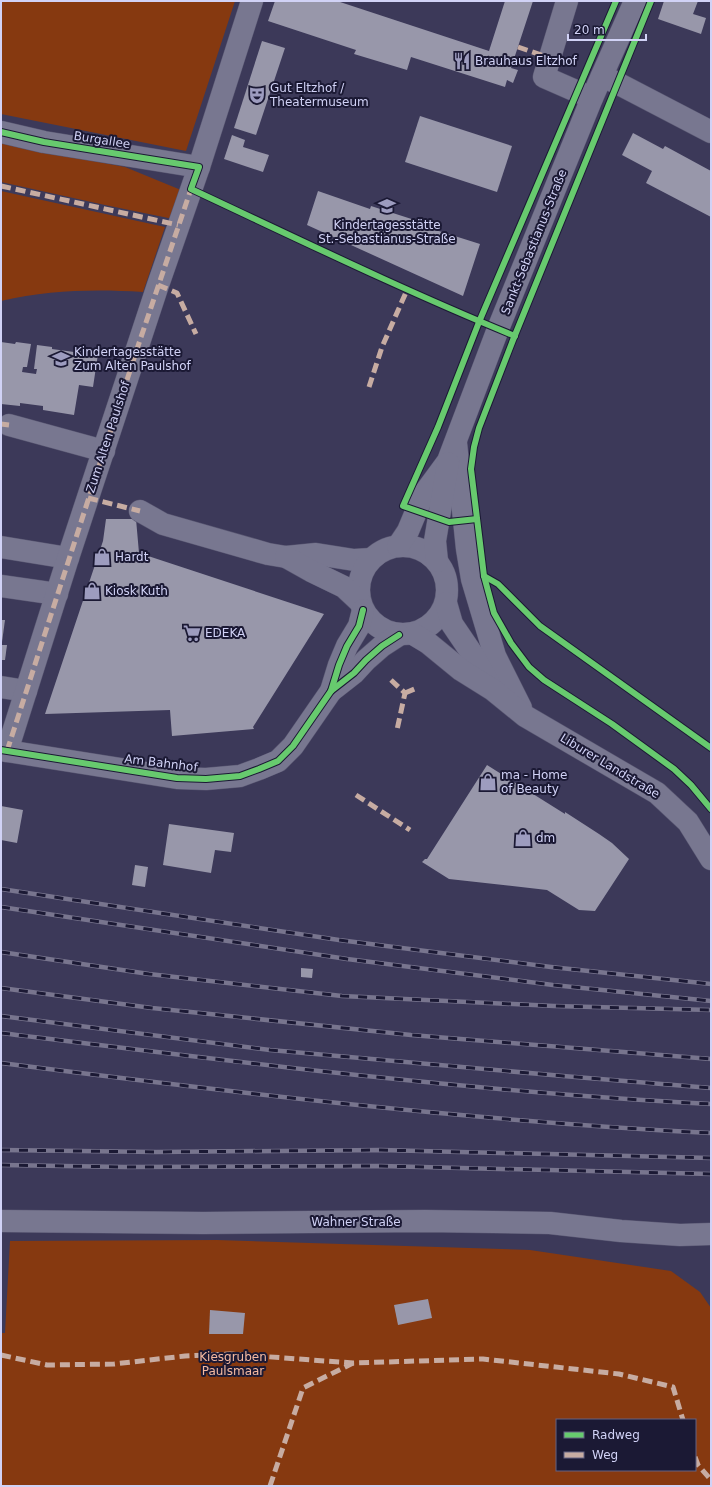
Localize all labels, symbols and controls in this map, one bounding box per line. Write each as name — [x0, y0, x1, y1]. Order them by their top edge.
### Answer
scale bar — [568, 16, 646, 42]
text: 20 m — [574, 23, 605, 37]
restaurant icon: Brauhaus Eltzhof — [452, 51, 472, 71]
place label: Brauhaus Eltzhof — [475, 54, 578, 68]
place label: Gut Eltzhof / Theatermuseum — [269, 81, 369, 109]
theatre icon: Gut Eltzhof / Theatermuseum — [247, 85, 267, 105]
street label: Burgallee — [73, 129, 131, 151]
street label: Sankt-Sebastianus-Straße — [498, 167, 570, 317]
school or university icon: Kindertagesstätte St.-Sebastianus-Straße — [377, 196, 397, 216]
place label: Kindertagesstätte St.-Sebastianus-Straße — [318, 218, 456, 246]
place label: Kindertagesstätte Zum Alten Paulshof — [74, 345, 192, 373]
school or university icon: Kindertagesstätte Zum Alten Paulshof — [51, 349, 71, 369]
street label: Zum Alten Paulshof — [83, 379, 133, 495]
shop icon: Hardt — [92, 547, 112, 567]
place label: Hardt — [115, 550, 149, 564]
shop icon: Kiosk Kuth — [82, 581, 102, 601]
place label: Kiosk Kuth — [105, 584, 168, 598]
supermarket icon: EDEKA — [182, 623, 202, 643]
place label: EDEKA — [205, 626, 246, 640]
street label: Liburer Landstraße — [558, 731, 662, 801]
street label: Am Bahnhof — [124, 752, 199, 775]
place label: ma - Home of Beauty — [501, 768, 567, 796]
shop icon: ma - Home of Beauty — [478, 772, 498, 792]
shop icon: dm — [513, 828, 533, 848]
place label: dm — [536, 831, 555, 845]
street label: Wahner Straße — [311, 1215, 401, 1229]
park label: Kiesgruben Paulsmaar — [199, 1350, 267, 1378]
legend — [556, 1419, 696, 1471]
text: Radweg — [592, 1428, 640, 1442]
text: Weg — [592, 1448, 618, 1462]

